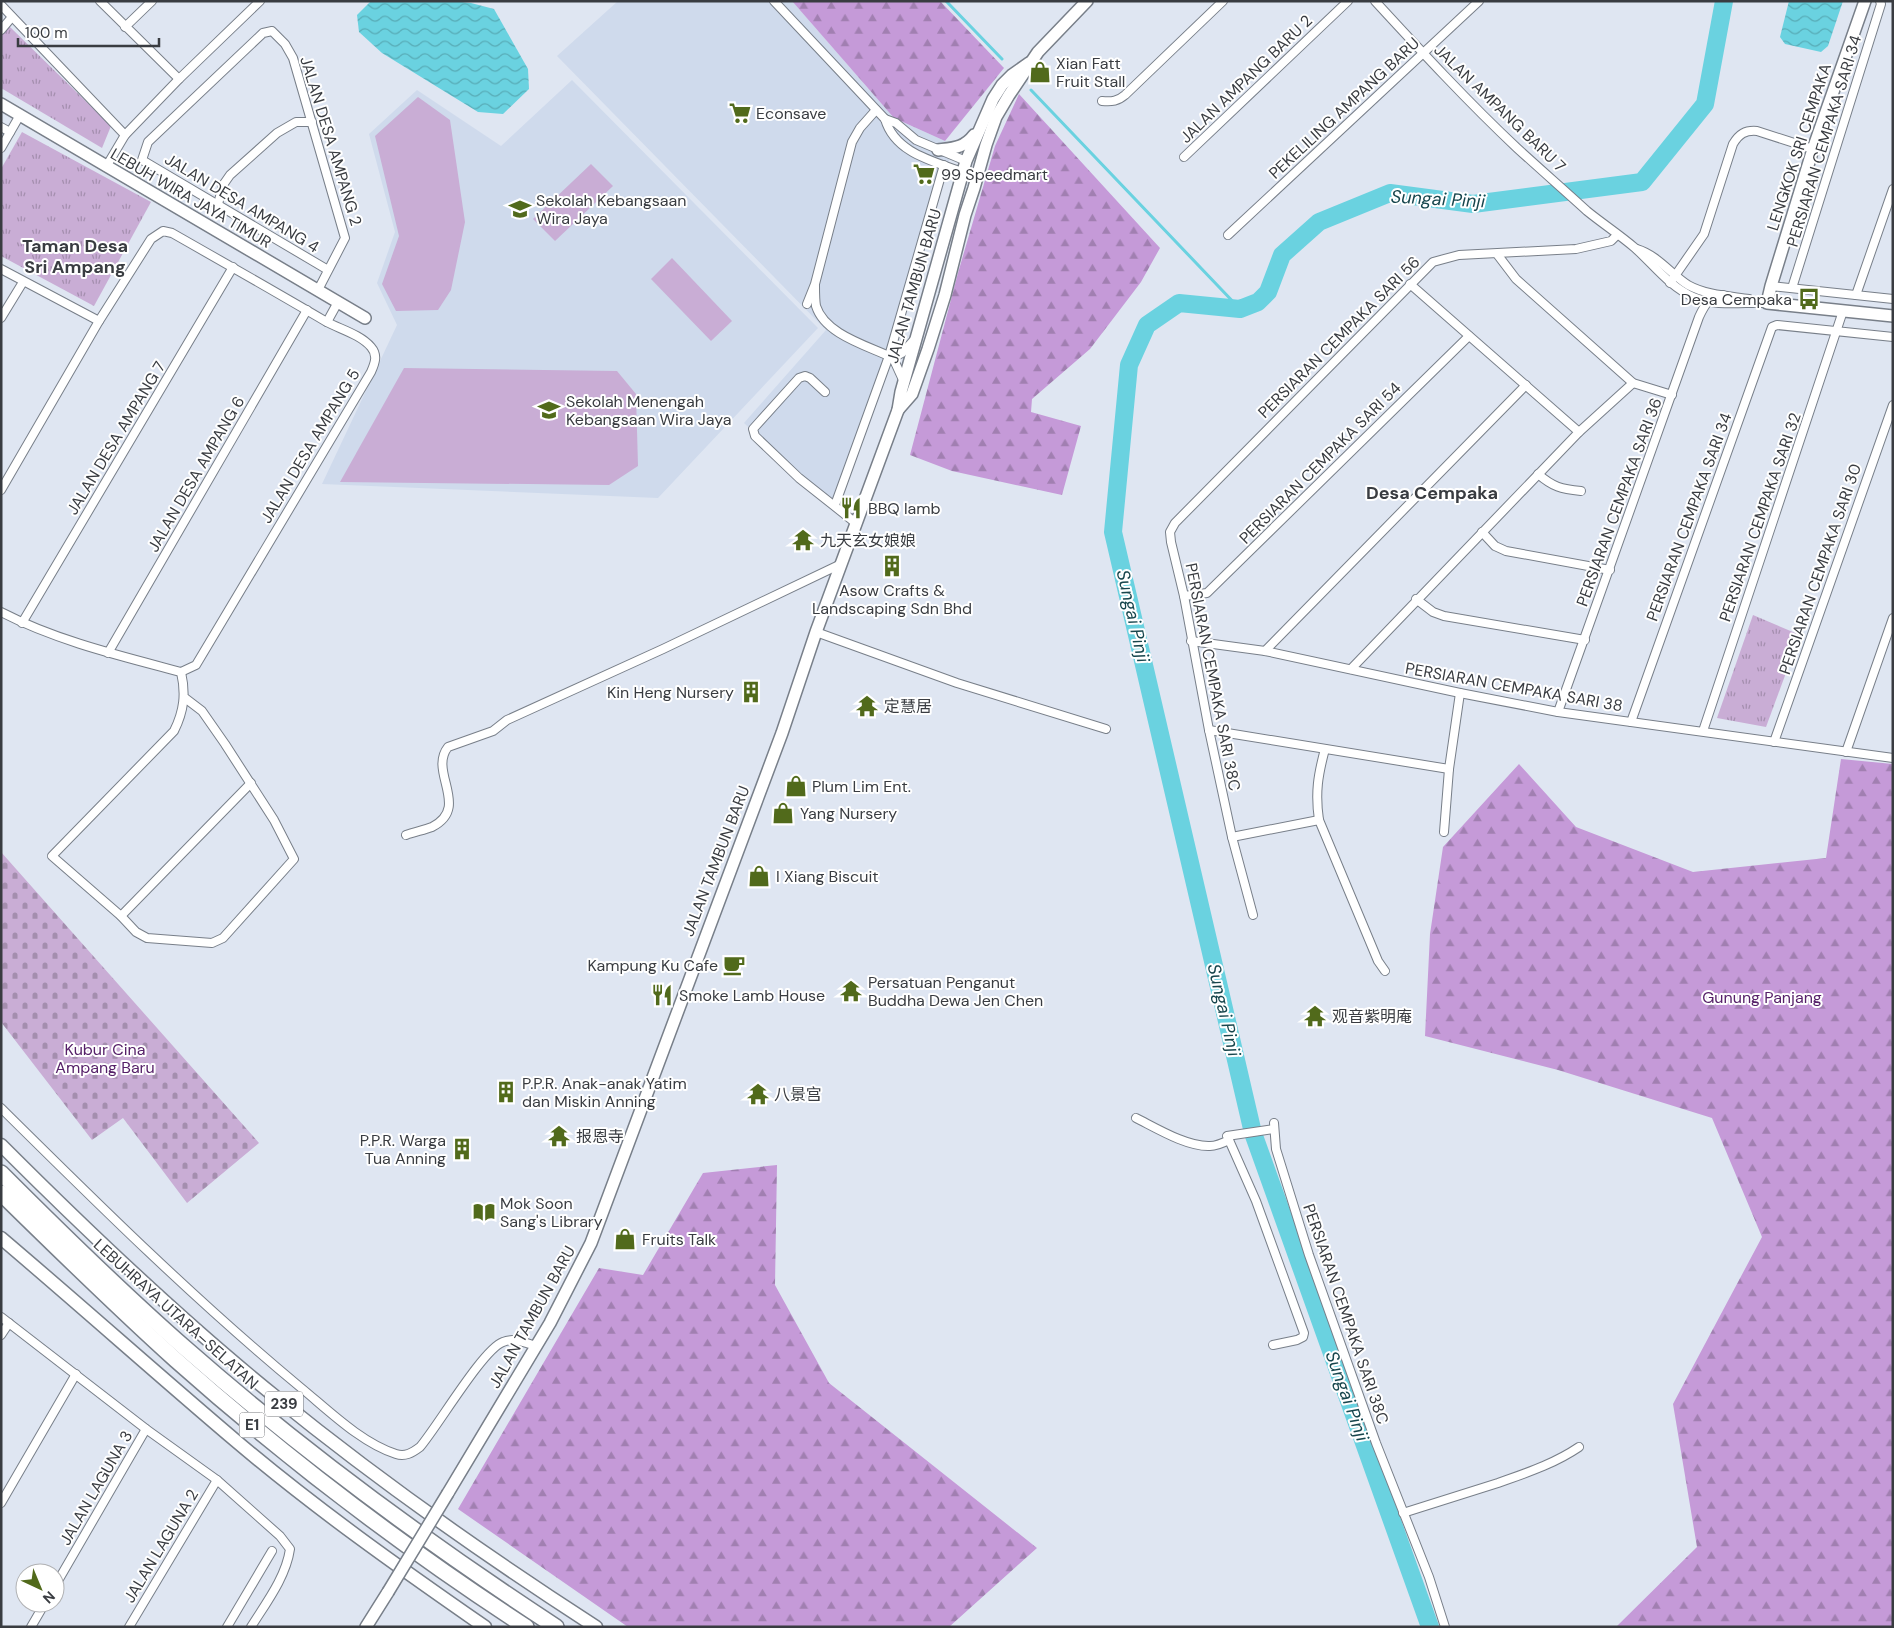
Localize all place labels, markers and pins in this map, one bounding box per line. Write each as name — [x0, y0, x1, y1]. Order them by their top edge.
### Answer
place label: Xian Fatt Fruit Stall — [1056, 53, 1125, 92]
shop icon: Xian Fatt Fruit Stall — [1027, 59, 1053, 85]
supermarket icon: Econsave — [727, 100, 753, 126]
place label: Econsave — [756, 103, 826, 124]
supermarket icon: 99 Speedmart — [911, 161, 937, 187]
place label: 99 Speedmart — [941, 164, 1048, 185]
place label: Sekolah Kebangsaan Wira Jaya — [536, 190, 686, 229]
school or university icon: Sekolah Kebangsaan Wira Jaya — [507, 196, 533, 222]
bus stop icon: Desa Cempaka — [1796, 286, 1822, 312]
place label: Desa Cempaka — [1681, 289, 1792, 310]
place label: Sekolah Menengah Kebangsaan Wira Jaya — [566, 391, 731, 430]
school or university icon: Sekolah Menengah Kebangsaan Wira Jaya — [536, 397, 562, 423]
restaurant icon: BBQ lamb — [838, 495, 864, 521]
place label: BBQ lamb — [868, 498, 940, 519]
temple icon: 九天玄女娘娘 — [790, 527, 816, 553]
place label: 九天玄女娘娘 — [820, 530, 916, 551]
building icon: Asow Crafts & Landscaping Sdn Bhd — [879, 553, 905, 579]
place label: Asow Crafts & Landscaping Sdn Bhd — [812, 580, 972, 619]
building icon: Kin Heng Nursery — [738, 679, 764, 705]
place label: Kin Heng Nursery — [607, 682, 734, 703]
temple icon: 定慧居 — [854, 693, 880, 719]
place label: 定慧居 — [884, 696, 932, 717]
shop icon: Plum Lim Ent. — [783, 773, 809, 799]
place label: Plum Lim Ent. — [812, 776, 911, 797]
shop icon: Yang Nursery — [770, 800, 796, 826]
place label: Yang Nursery — [800, 803, 897, 824]
shop icon: I Xiang Biscuit — [746, 863, 772, 889]
place label: I Xiang Biscuit — [776, 866, 879, 887]
cafe icon: Kampung Ku Cafe — [721, 952, 747, 978]
place label: Kampung Ku Cafe — [588, 955, 718, 976]
place label: Persatuan Penganut Buddha Dewa Jen Chen — [868, 972, 1043, 1011]
temple icon: Persatuan Penganut Buddha Dewa Jen Chen — [838, 978, 864, 1004]
restaurant icon: Smoke Lamb House — [649, 982, 675, 1008]
place label: Smoke Lamb House — [679, 985, 825, 1006]
temple icon: 观音紫明庵 — [1302, 1003, 1328, 1029]
place label: 观音紫明庵 — [1332, 1006, 1412, 1027]
place label: P.P.R. Anak-anak Yatim dan Miskin Anning — [522, 1073, 687, 1112]
building icon: P.P.R. Anak-anak Yatim dan Miskin Anning — [493, 1079, 519, 1105]
temple icon: 八景宫 — [745, 1081, 771, 1107]
place label: 八景宫 — [774, 1084, 822, 1105]
temple icon: 报恩寺 — [546, 1123, 572, 1149]
place label: 报恩寺 — [576, 1126, 624, 1147]
place label: P.P.R. Warga Tua Anning — [360, 1130, 446, 1169]
building icon: P.P.R. Warga Tua Anning — [449, 1136, 475, 1162]
place label: Mok Soon Sang's Library — [500, 1193, 603, 1232]
library icon: Mok Soon Sang's Library — [471, 1199, 497, 1225]
shop icon: Fruits Talk — [612, 1226, 638, 1252]
place label: Fruits Talk — [642, 1229, 716, 1250]

